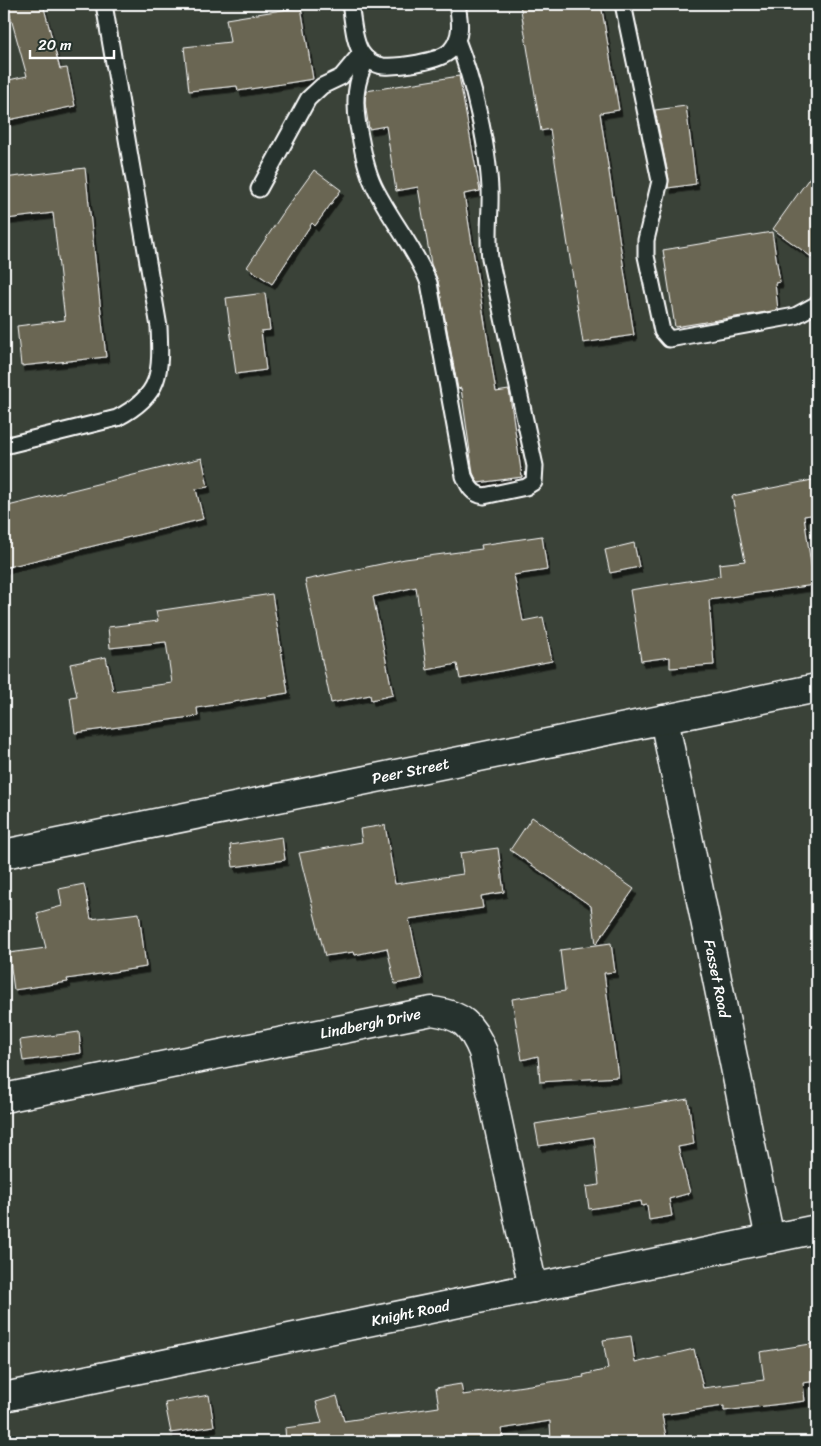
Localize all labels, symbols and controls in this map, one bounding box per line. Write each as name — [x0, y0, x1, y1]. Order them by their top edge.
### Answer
scale bar — [30, 28, 114, 60]
text: 20 m — [38, 32, 72, 58]
street label: Peer Street — [370, 750, 452, 792]
street label: Fasset Road — [696, 937, 738, 1021]
street label: Lindbergh Drive — [318, 1001, 424, 1046]
street label: Knight Road — [369, 1292, 453, 1334]

